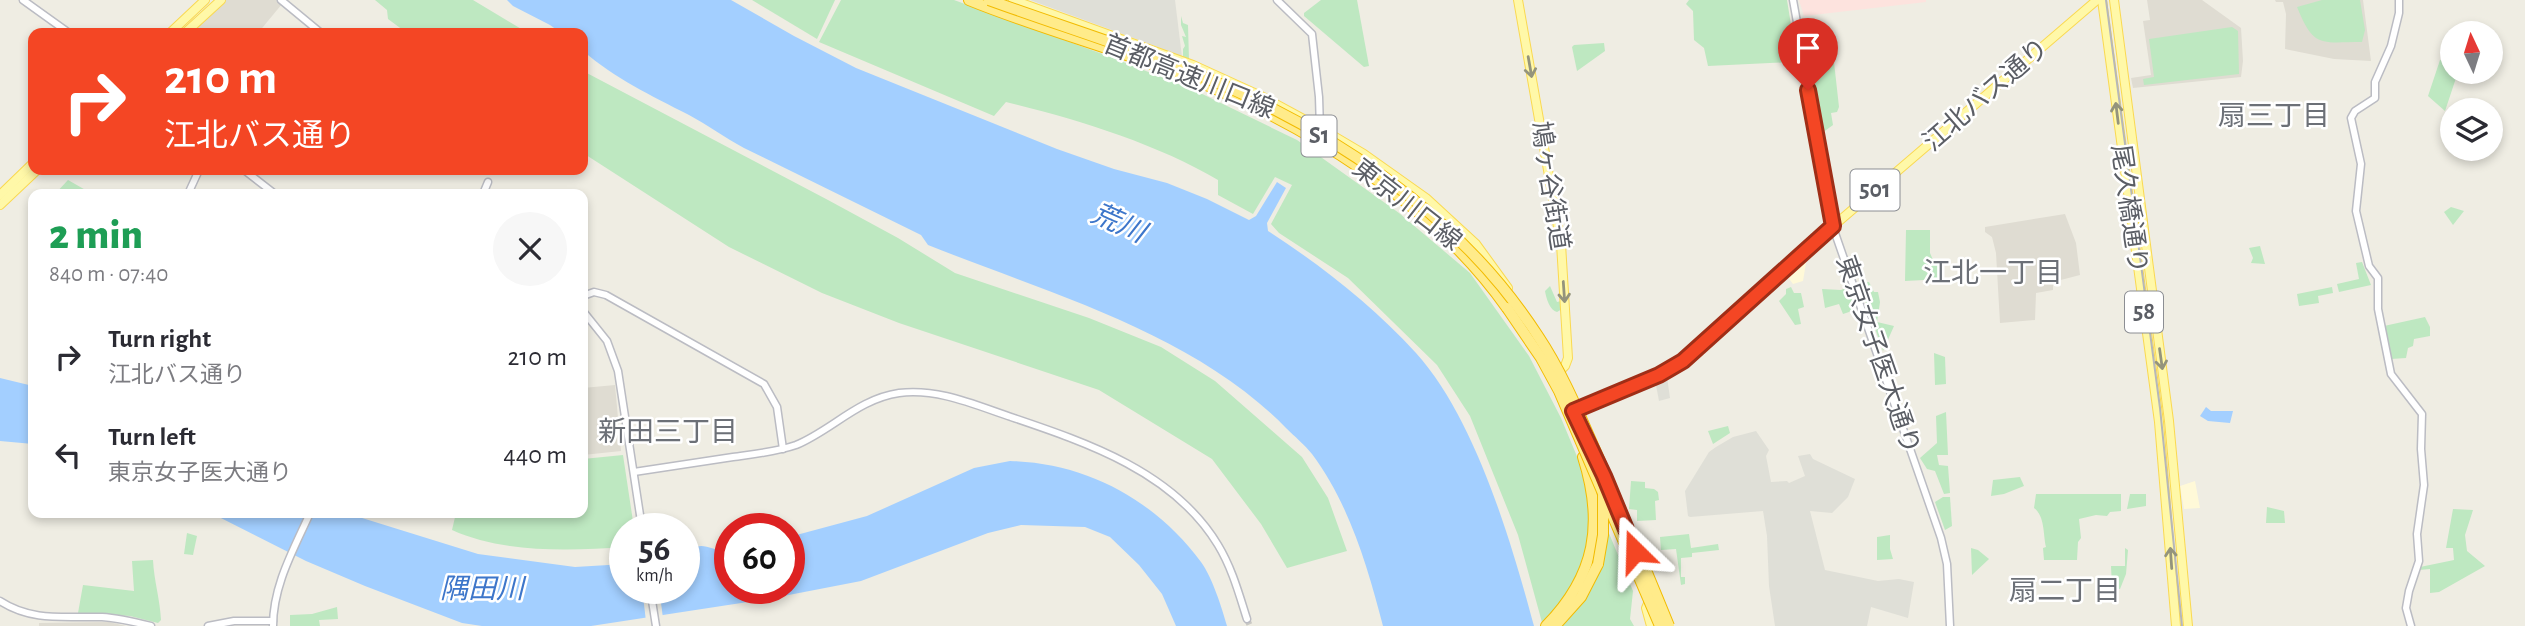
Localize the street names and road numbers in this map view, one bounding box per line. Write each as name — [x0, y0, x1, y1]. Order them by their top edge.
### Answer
street label: 首都高速川口線 — [1100, 30, 1279, 123]
street label: 江北バス通り — [1918, 33, 2053, 156]
road number: S1 — [1302, 116, 1336, 156]
street label: 鳩ヶ谷街道 — [1527, 119, 1575, 252]
street label: 尾久橋通り — [2107, 143, 2153, 275]
street label: 東京川口線 — [1348, 154, 1467, 255]
road number: 501 — [1850, 170, 1899, 210]
street label: 東京女子医大通り — [1832, 252, 1926, 458]
road number: 58 — [2125, 292, 2163, 332]

